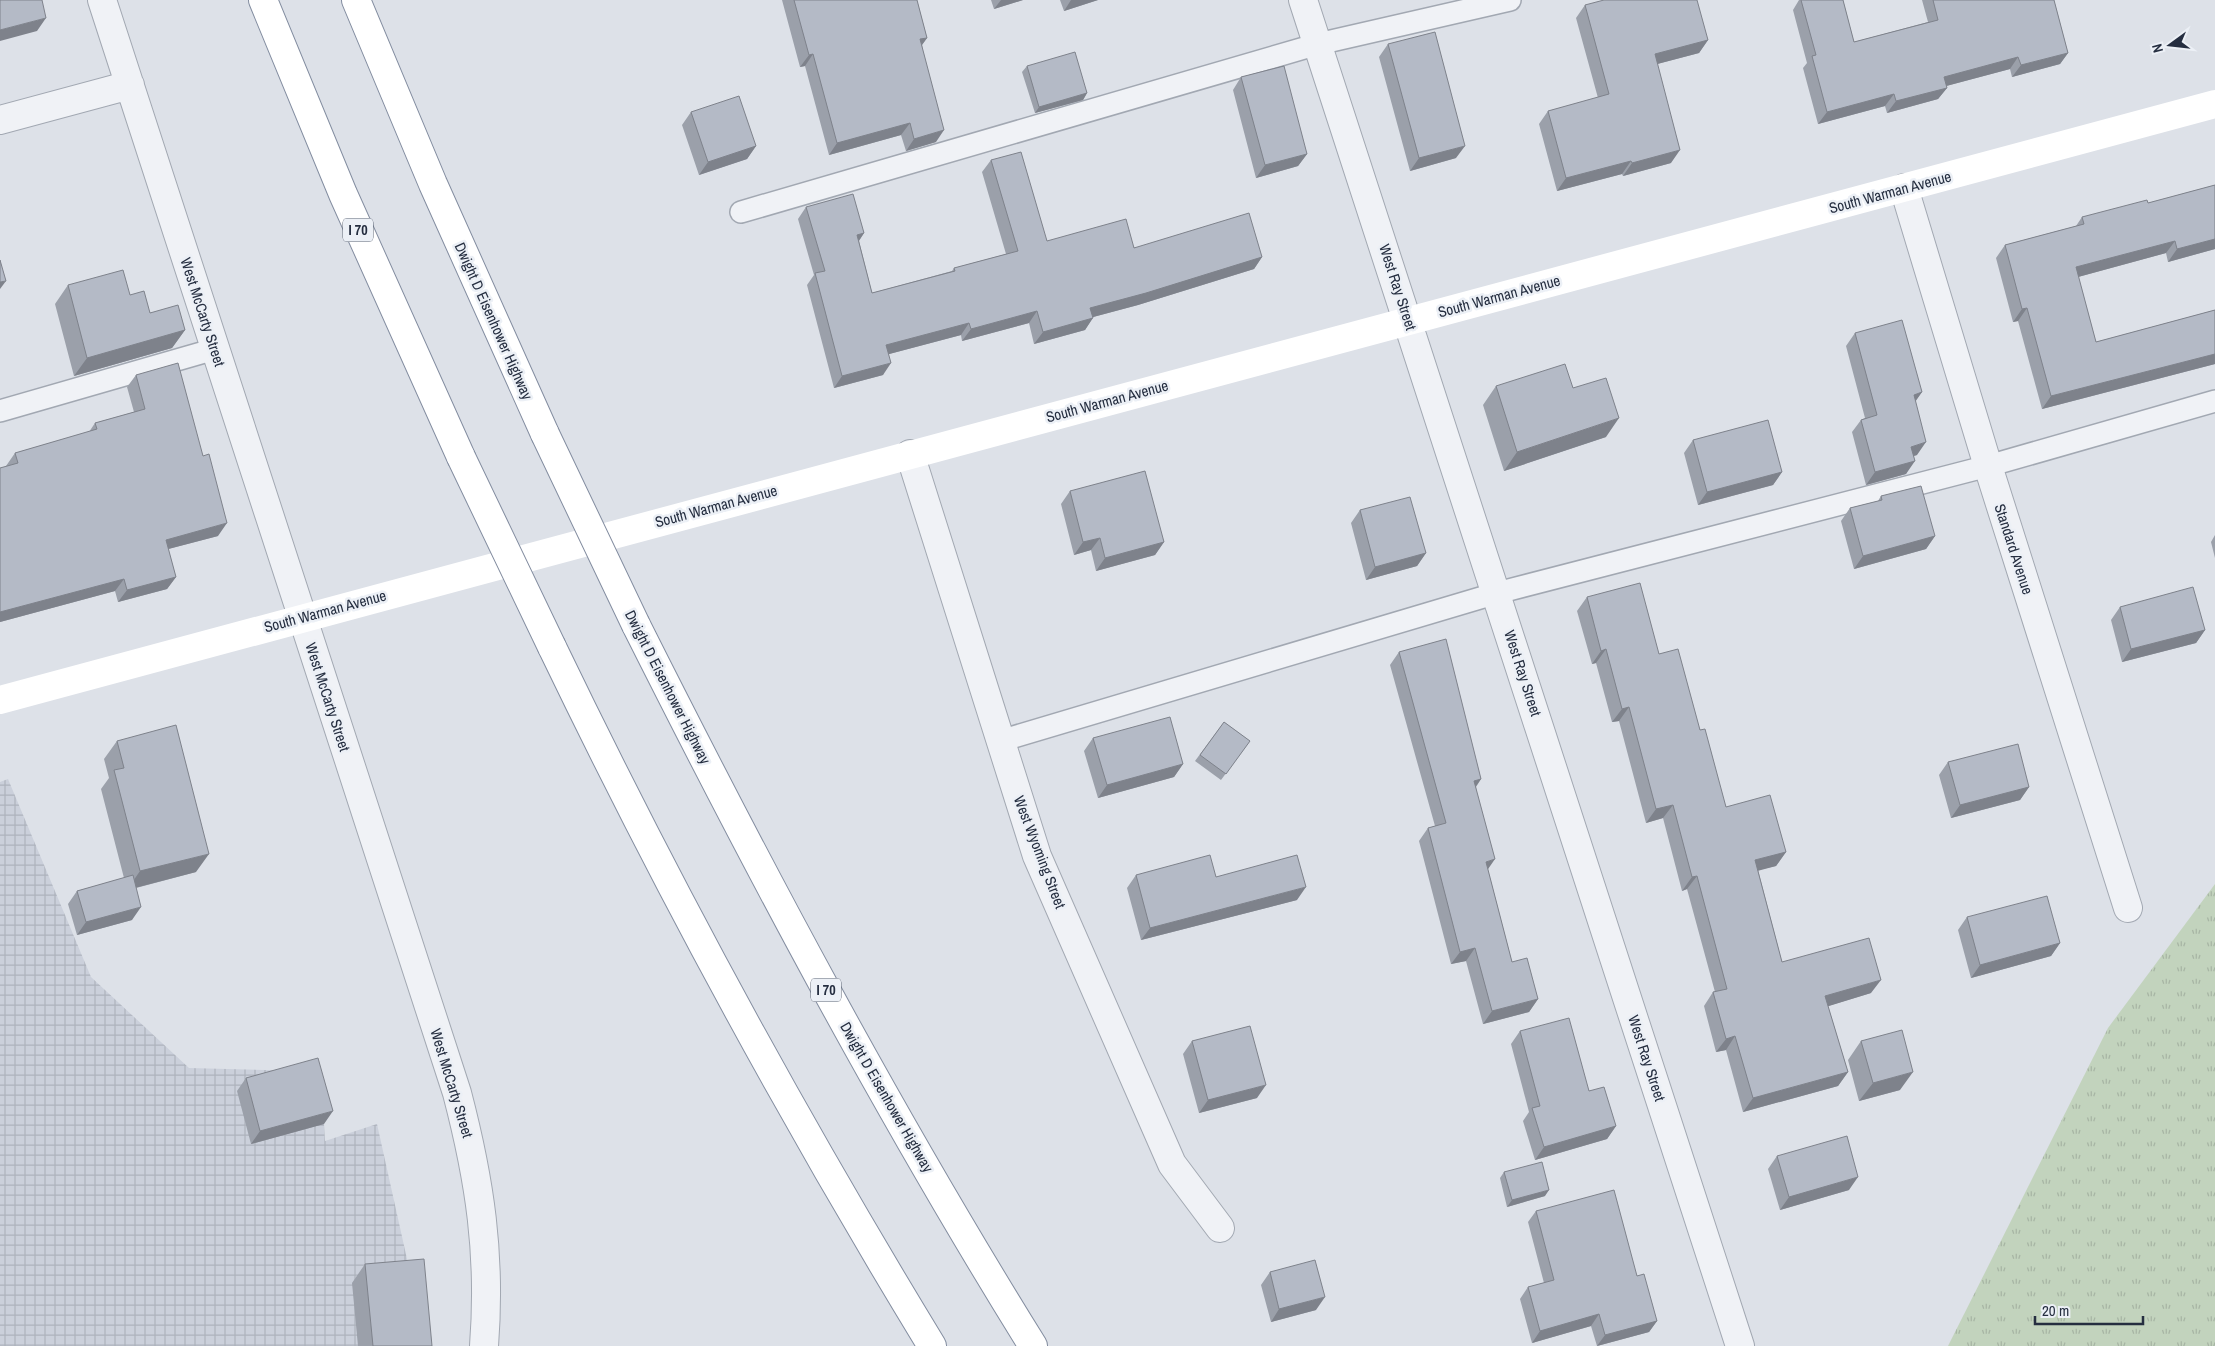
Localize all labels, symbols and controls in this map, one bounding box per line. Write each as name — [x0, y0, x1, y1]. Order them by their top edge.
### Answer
north arrow — [2145, 20, 2195, 70]
text: N — [2148, 42, 2167, 55]
street label: South Warman Avenue — [1827, 166, 1954, 218]
road number: I 70 — [343, 218, 373, 242]
street label: Dwight D Eisenhower Highway — [450, 239, 539, 404]
street label: West Ray Street — [1374, 241, 1422, 333]
street label: West McCarty Street — [176, 255, 231, 370]
street label: South Warman Avenue — [1436, 270, 1563, 322]
street label: South Warman Avenue — [1044, 375, 1171, 427]
street label: South Warman Avenue — [653, 480, 780, 532]
street label: Standard Avenue — [1989, 501, 2039, 597]
street label: South Warman Avenue — [262, 585, 389, 637]
street label: Dwight D Eisenhower Highway — [620, 606, 716, 768]
street label: West Ray Street — [1499, 627, 1547, 719]
street label: West McCarty Street — [301, 640, 356, 755]
street label: West Wyoming Street — [1009, 793, 1071, 912]
road number: I 70 — [811, 978, 841, 1002]
street label: West Ray Street — [1623, 1012, 1671, 1104]
street label: Dwight D Eisenhower Highway — [835, 1018, 939, 1177]
street label: West McCarty Street — [425, 1026, 479, 1141]
scale bar — [2035, 1294, 2142, 1326]
text: 20 m — [2042, 1300, 2069, 1321]

